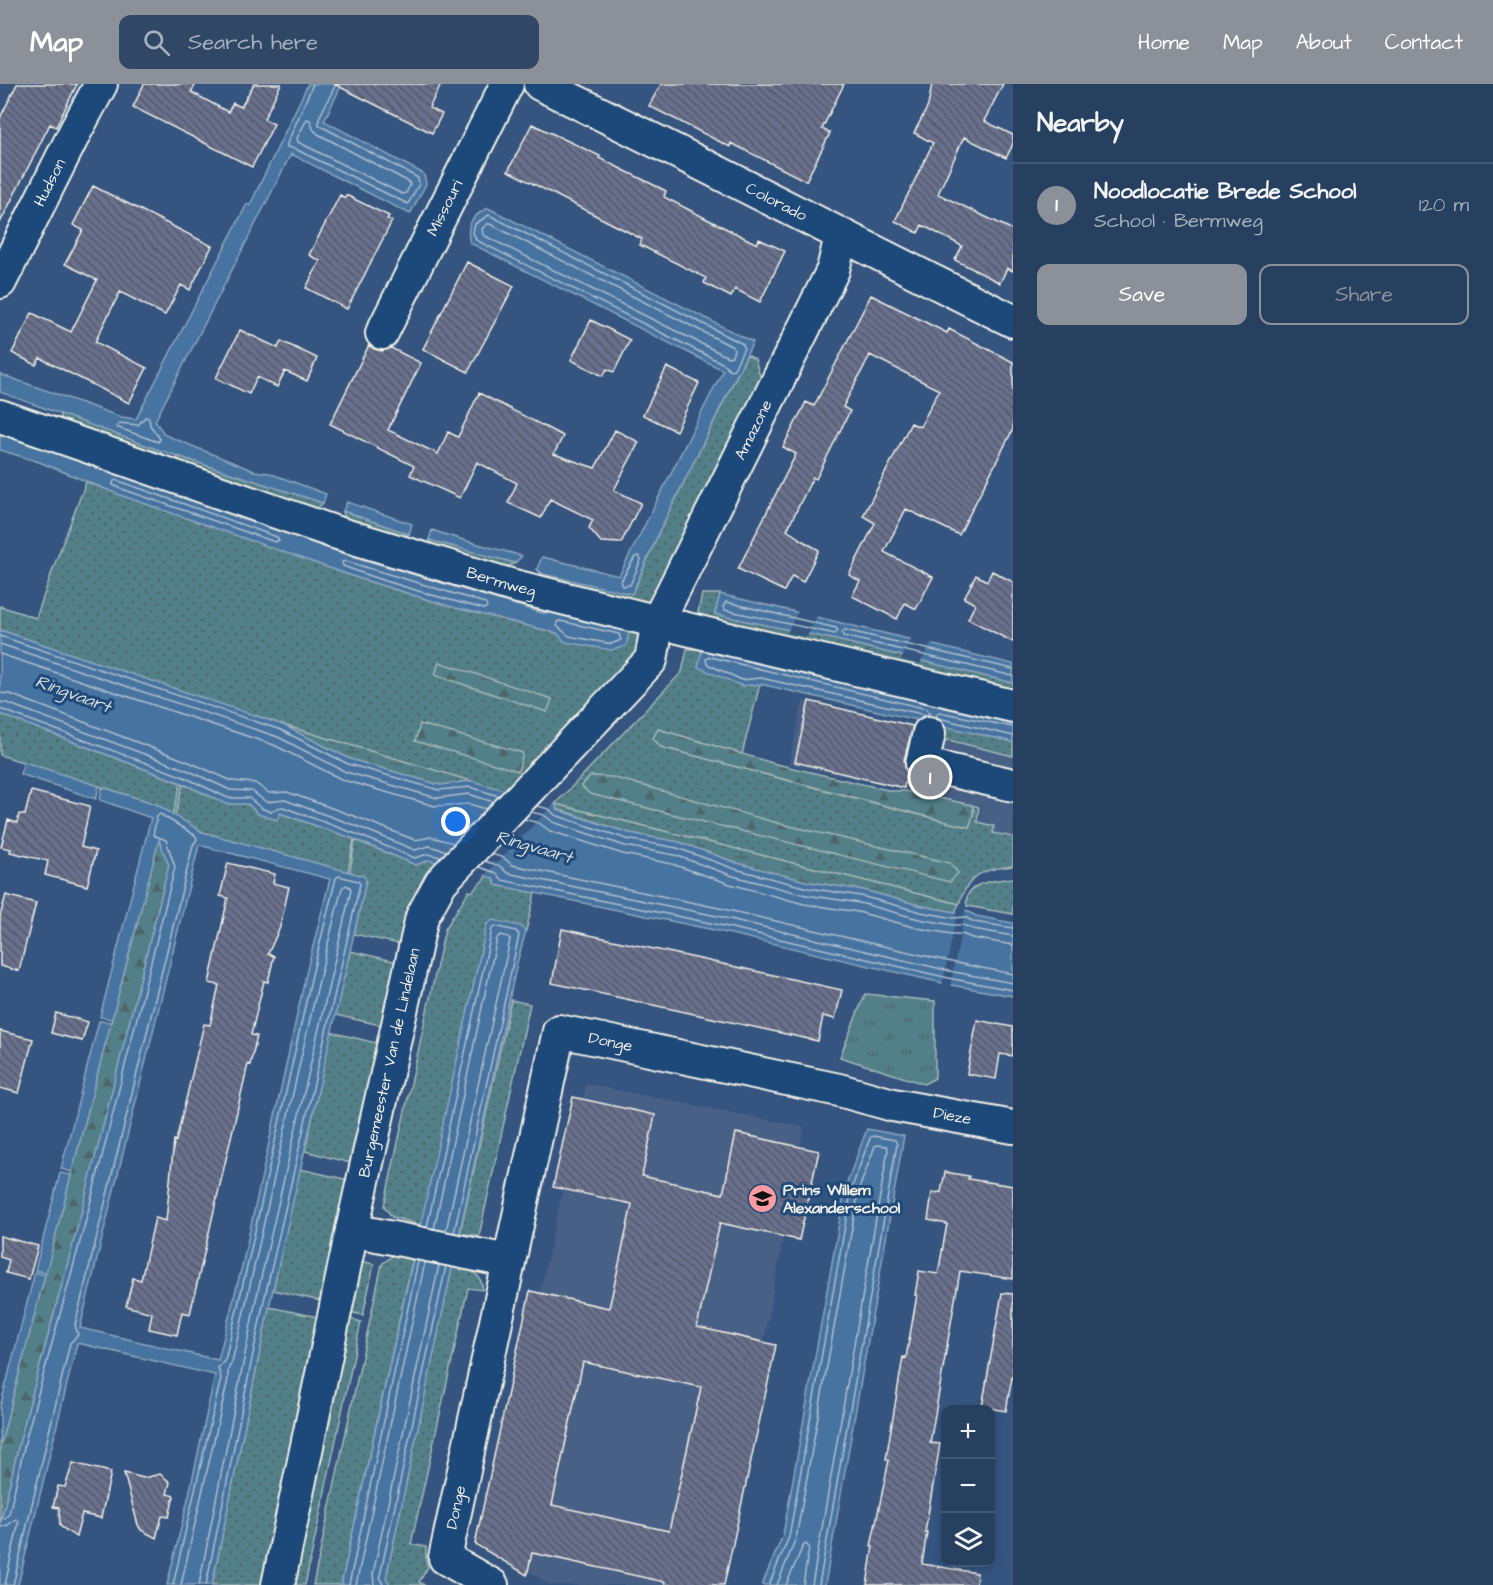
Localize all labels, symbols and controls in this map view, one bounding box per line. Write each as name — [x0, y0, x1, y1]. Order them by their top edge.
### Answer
search box — [119, 15, 539, 69]
text: Map — [30, 23, 83, 62]
icon: search — [140, 26, 173, 59]
text: Search here — [188, 27, 318, 58]
text: Home — [1138, 28, 1190, 57]
text: Map — [1223, 28, 1263, 57]
text: About — [1296, 28, 1352, 57]
text: Contact — [1385, 28, 1463, 57]
text: Nearby — [1037, 105, 1124, 141]
street label: Hudson — [28, 155, 71, 210]
street label: Missouri — [421, 176, 468, 240]
text: Noodlocatie Brede School — [1094, 176, 1357, 207]
street label: Colorado — [742, 177, 811, 227]
text: 1 — [1055, 191, 1058, 219]
text: 120 m — [1419, 191, 1469, 219]
text: School · Bermweg — [1094, 207, 1263, 235]
button: Save — [1037, 264, 1247, 325]
button: Share — [1259, 264, 1469, 325]
street label: Amazone — [729, 396, 778, 464]
street label: Bermweg — [464, 562, 538, 603]
water label: Ringvaart — [31, 669, 116, 721]
pin: 1 — [910, 754, 950, 800]
your location — [441, 807, 470, 836]
water label: Ringvaart — [492, 824, 577, 871]
street label: Burgemeester Van de Lindelaan — [353, 946, 426, 1180]
street label: Donge — [587, 1027, 635, 1057]
street label: Dieze — [932, 1102, 973, 1130]
place label: Prins Willem Alexanderschool — [783, 1179, 901, 1219]
school or university icon: Prins Willem Alexanderschool — [746, 1183, 778, 1215]
map controls — [941, 1405, 995, 1567]
button: + — [941, 1405, 995, 1459]
button: − — [941, 1459, 995, 1513]
street label: Donge — [441, 1483, 471, 1531]
button: layers — [941, 1513, 995, 1567]

